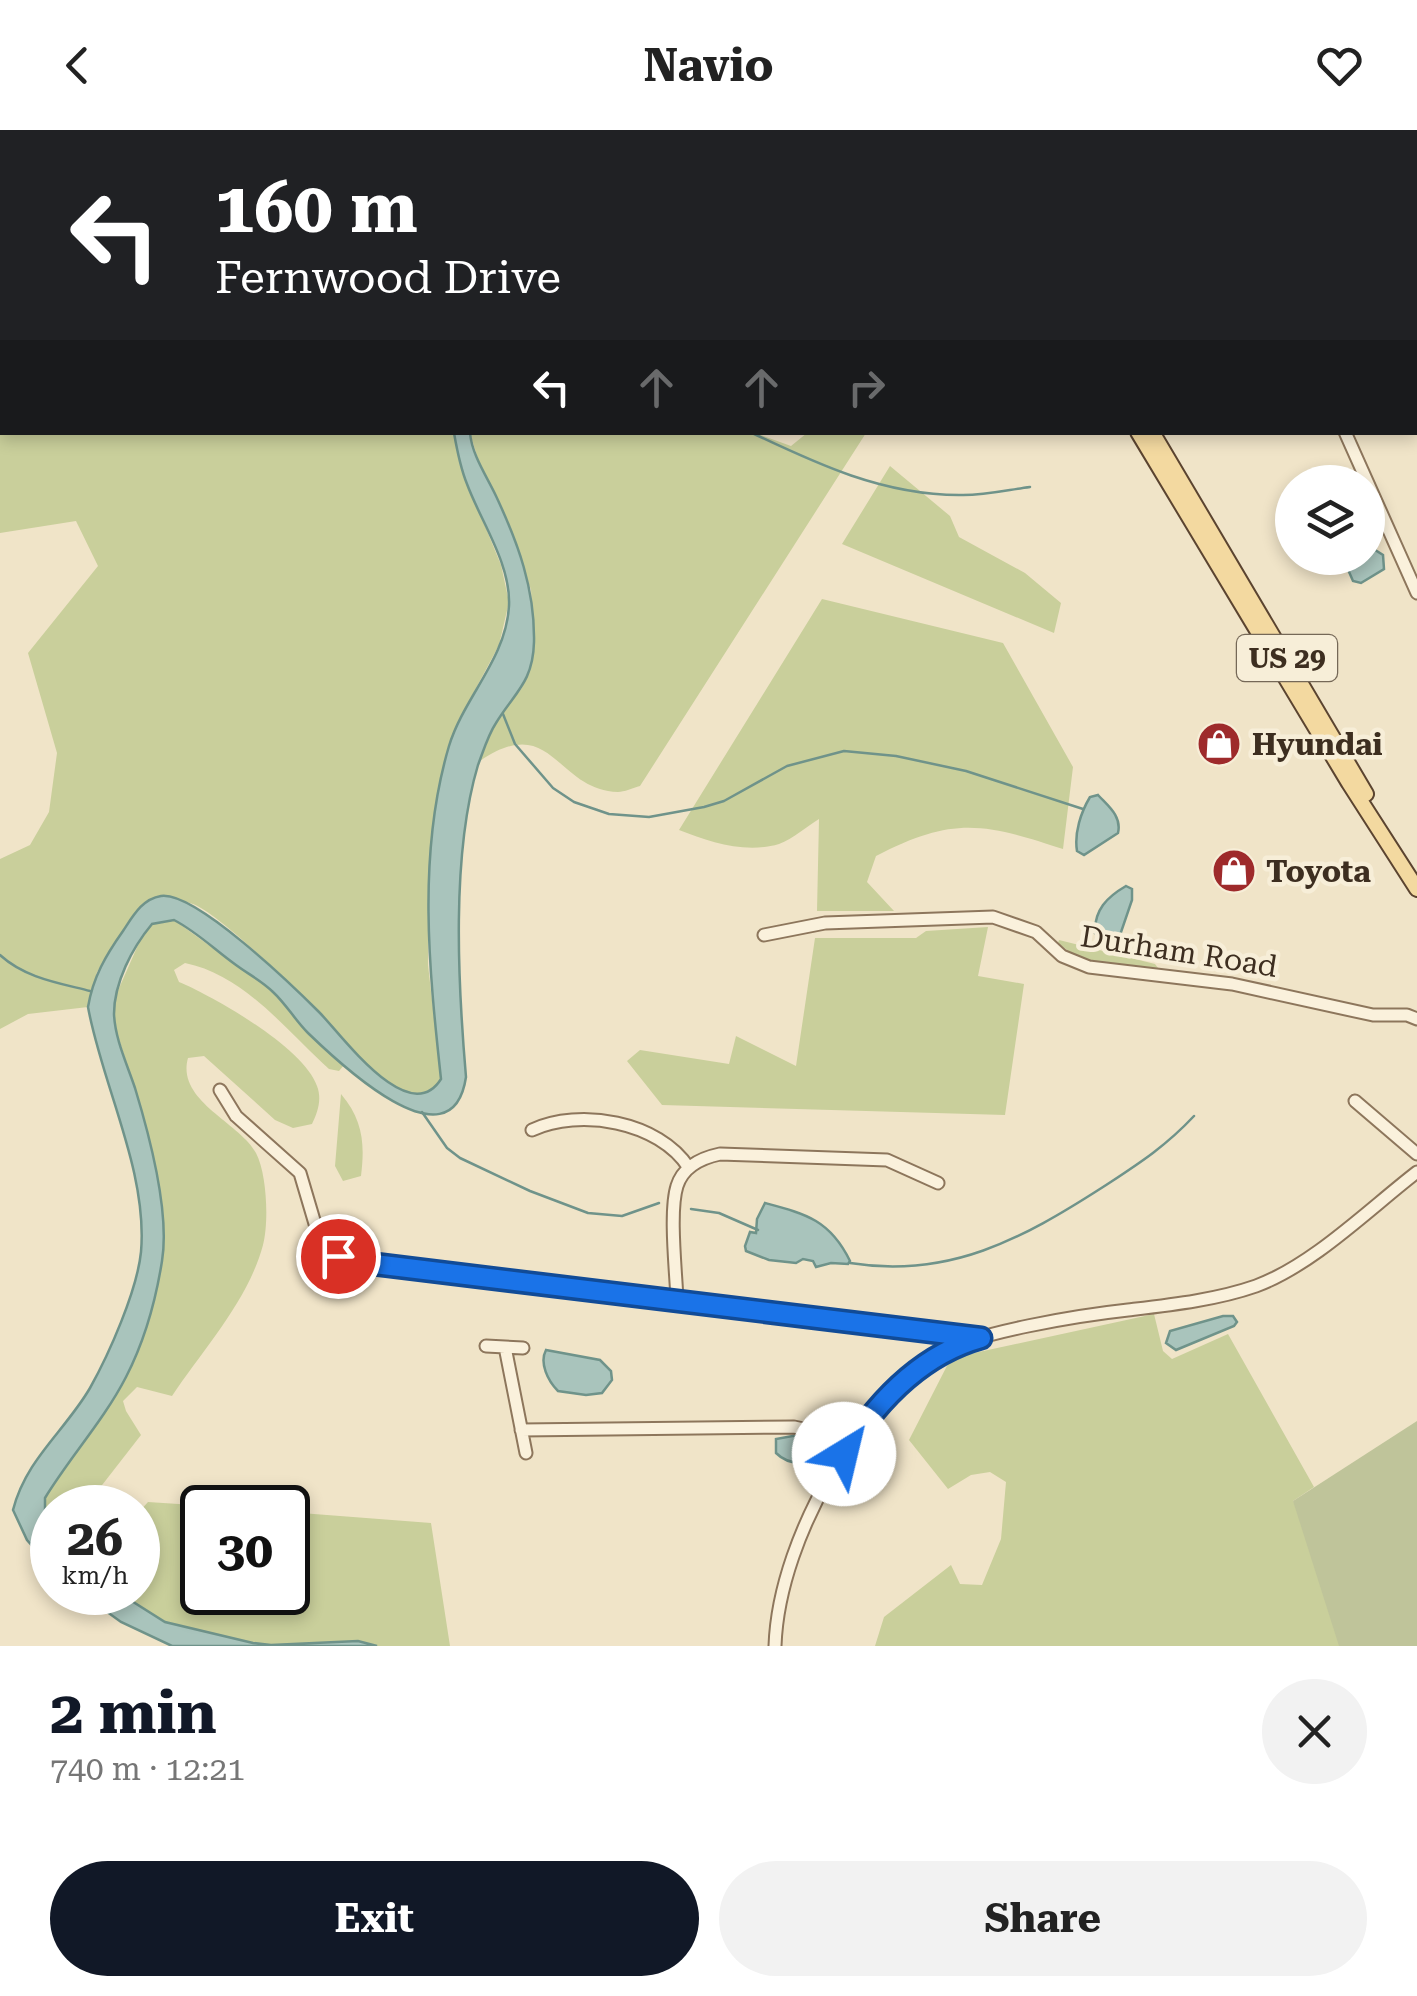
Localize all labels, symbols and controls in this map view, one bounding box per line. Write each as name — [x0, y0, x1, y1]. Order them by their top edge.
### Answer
icon: back — [50, 38, 105, 93]
icon: heart — [1312, 38, 1367, 93]
text: Navio — [643, 39, 774, 92]
text: 160 m — [215, 167, 418, 249]
icon: left — [50, 170, 180, 300]
text: Fernwood Drive — [215, 251, 561, 304]
icon: left — [524, 360, 579, 415]
icon: ahead — [629, 360, 684, 415]
icon: ahead — [734, 360, 789, 415]
icon: right — [839, 360, 894, 415]
map controls — [1275, 465, 1385, 575]
button: layers — [1275, 465, 1385, 575]
road number: US 29 — [1237, 635, 1337, 681]
shop icon: Hyundai — [1196, 721, 1242, 767]
place label: Hyundai — [1252, 727, 1383, 762]
shop icon: Toyota — [1211, 848, 1257, 894]
place label: Toyota — [1266, 854, 1371, 889]
street label: Durham Road — [1078, 918, 1280, 984]
pin — [296, 1214, 381, 1299]
icon: arrive — [311, 1229, 366, 1284]
position arrow — [792, 1402, 896, 1506]
speed limit sign: 30 — [180, 1485, 310, 1615]
text: 26 — [67, 1509, 123, 1567]
text: km/h — [62, 1561, 128, 1590]
text: 2 min — [50, 1677, 217, 1748]
button: close — [1262, 1679, 1367, 1784]
text: 740 m · 12:21 — [50, 1750, 245, 1788]
button: Exit — [50, 1861, 699, 1976]
button: Share — [719, 1861, 1367, 1976]

